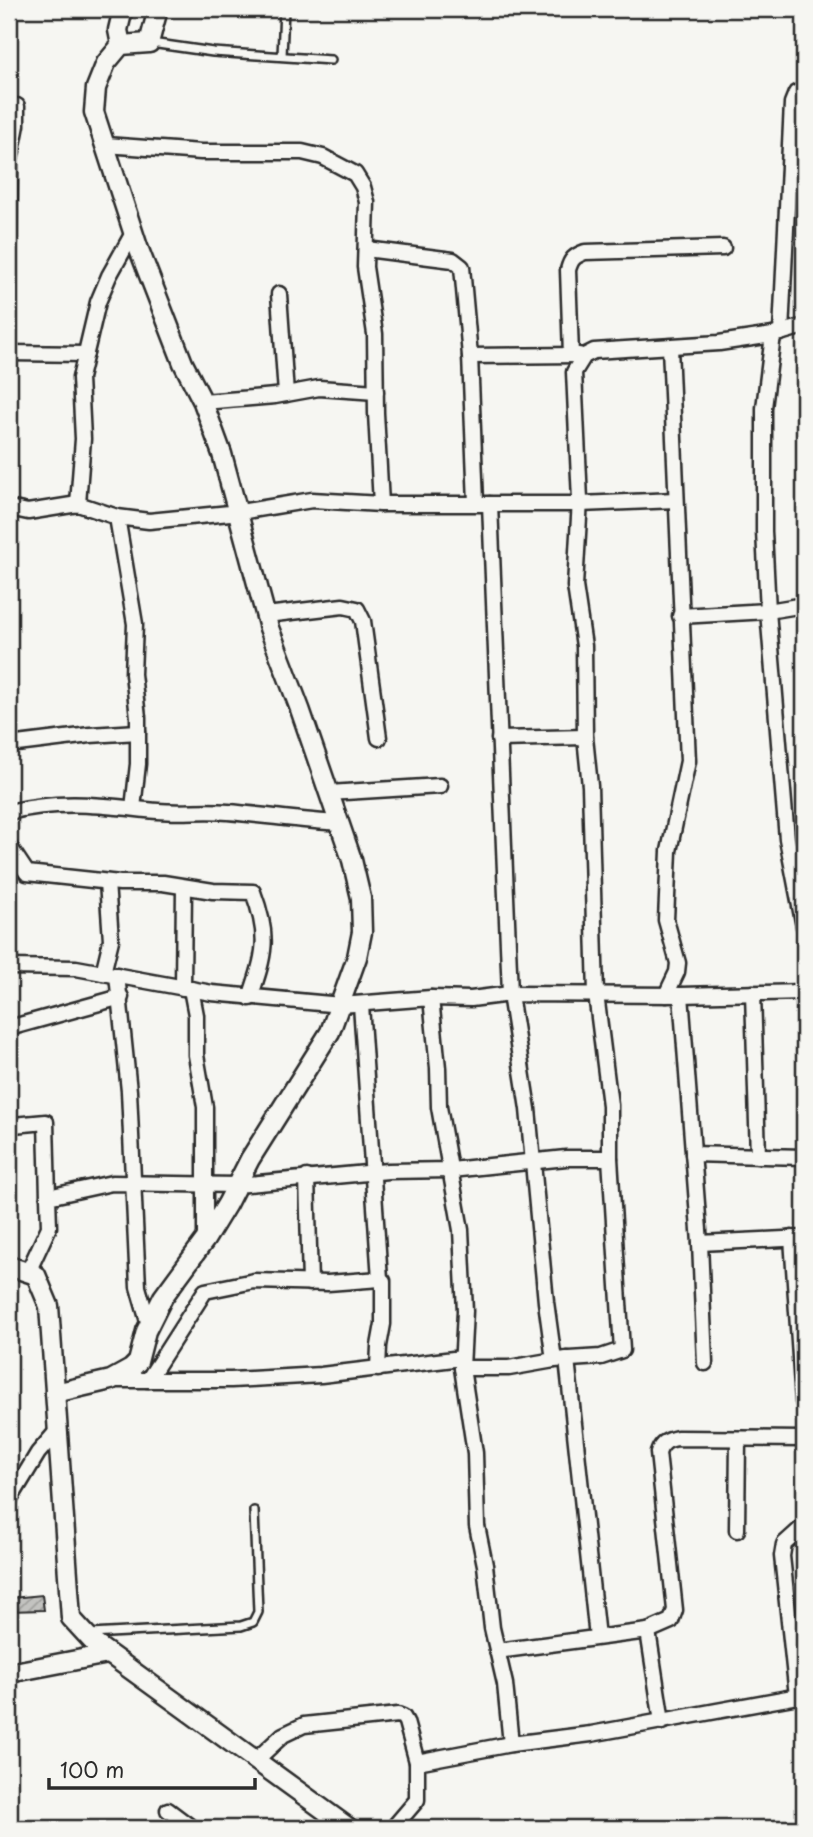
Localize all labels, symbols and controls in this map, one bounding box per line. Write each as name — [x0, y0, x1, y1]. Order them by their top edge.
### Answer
scale bar — [49, 1746, 256, 1790]
text: 100 m — [60, 1753, 124, 1785]

